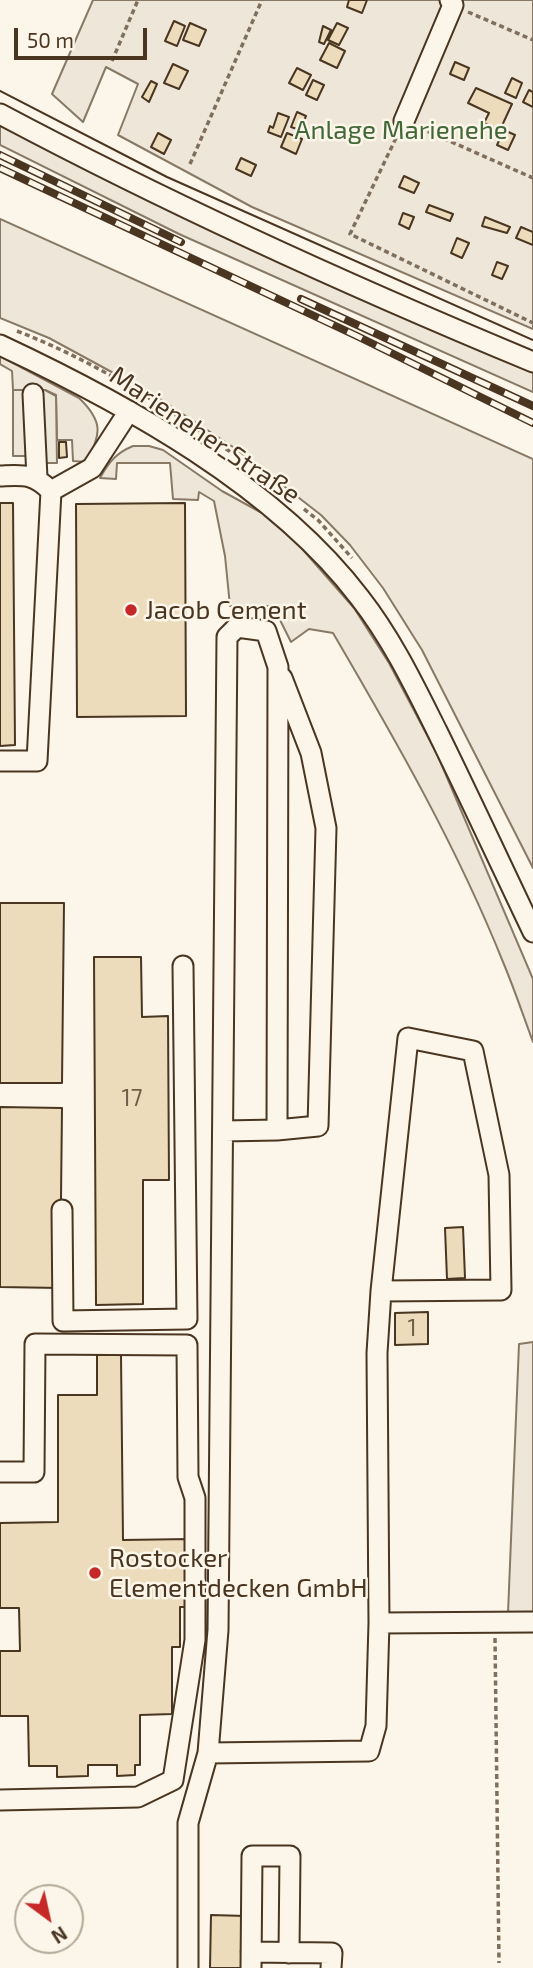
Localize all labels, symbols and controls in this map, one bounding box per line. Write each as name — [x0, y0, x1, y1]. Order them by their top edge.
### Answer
scale bar — [18, 14, 150, 58]
text: 50 m — [27, 27, 74, 52]
park label: Anlage Marienehe — [294, 114, 508, 146]
street label: Marieneher Straße — [104, 360, 306, 510]
place label: Jacob Cement — [145, 594, 307, 626]
marker: Jacob Cement — [123, 602, 139, 618]
house number: 17 — [122, 1084, 142, 1112]
house number: 1 — [407, 1314, 417, 1342]
place label: Rostocker Elementdecken GmbH — [109, 1542, 368, 1604]
marker: Rostocker Elementdecken GmbH — [87, 1565, 103, 1581]
north arrow — [14, 1884, 84, 1954]
text: N — [48, 1922, 72, 1949]

